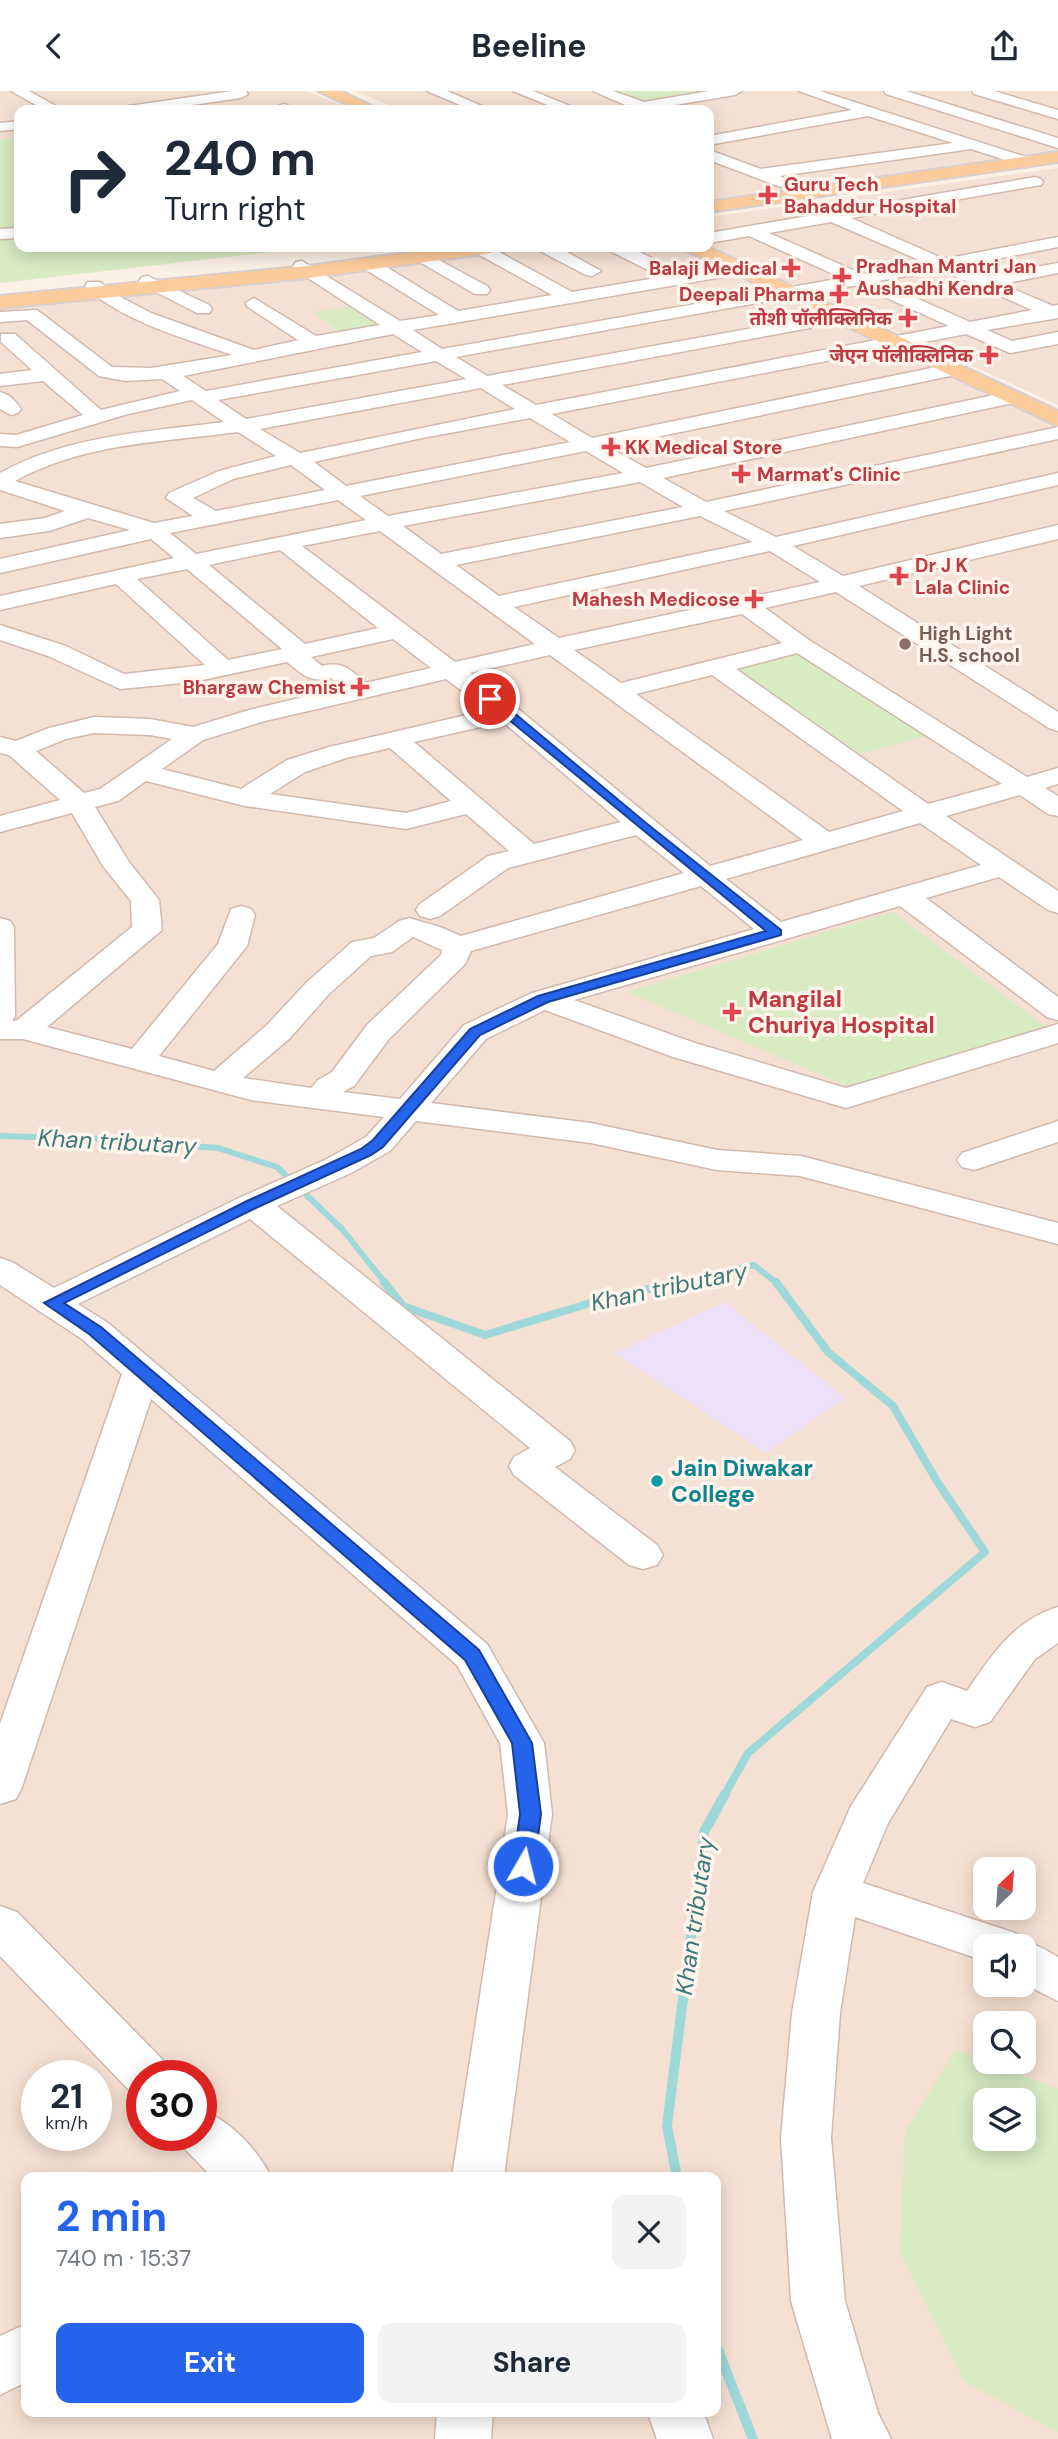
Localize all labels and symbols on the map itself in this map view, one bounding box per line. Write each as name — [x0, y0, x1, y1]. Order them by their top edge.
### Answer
place label: Guru Tech Bahaddur Hospital — [784, 172, 956, 219]
marker: Guru Tech Bahaddur Hospital — [758, 185, 778, 205]
place label: Pradhan Mantri Jan Aushadhi Kendra — [856, 254, 1037, 301]
place label: Balaji Medical — [649, 256, 777, 281]
marker: Balaji Medical — [783, 260, 799, 276]
marker: Pradhan Mantri Jan Aushadhi Kendra — [834, 269, 850, 285]
place label: Deepali Pharma — [679, 282, 825, 307]
marker: Deepali Pharma — [831, 286, 847, 302]
place label: तोशी पॉलीक्लिनिक — [749, 306, 893, 331]
marker: तोशी पॉलीक्लिनिक — [898, 308, 918, 328]
place label: जेएन पॉलीक्लिनिक — [830, 343, 974, 368]
marker: जेएन पॉलीक्लिनिक — [979, 345, 999, 365]
place label: KK Medical Store — [625, 435, 783, 460]
marker: KK Medical Store — [603, 439, 619, 455]
place label: Marmat's Clinic — [757, 462, 901, 487]
marker: Marmat's Clinic — [731, 464, 751, 484]
place label: Dr J K Lala Clinic — [915, 553, 1010, 600]
marker: Dr J K Lala Clinic — [889, 566, 909, 586]
place label: Mahesh Medicose — [572, 587, 740, 612]
marker: Mahesh Medicose — [746, 591, 762, 607]
place label: High Light H.S. school — [919, 621, 1020, 668]
marker: High Light H.S. school — [897, 636, 913, 652]
pin — [460, 669, 520, 729]
place label: Bhargaw Chemist — [183, 675, 346, 700]
marker: Bhargaw Chemist — [352, 679, 368, 695]
place label: Mangilal Churiya Hospital — [748, 984, 935, 1040]
marker: Mangilal Churiya Hospital — [722, 1002, 742, 1022]
water label: Khan tributary — [37, 1122, 198, 1161]
water label: Khan tributary — [588, 1255, 751, 1318]
place label: Jain Diwakar College — [671, 1453, 813, 1509]
marker: Jain Diwakar College — [649, 1473, 665, 1489]
position arrow — [486, 1829, 560, 1903]
water label: Khan tributary — [668, 1834, 721, 1997]
north arrow — [973, 1857, 1036, 1920]
speed limit sign: 30 — [126, 2060, 217, 2151]

